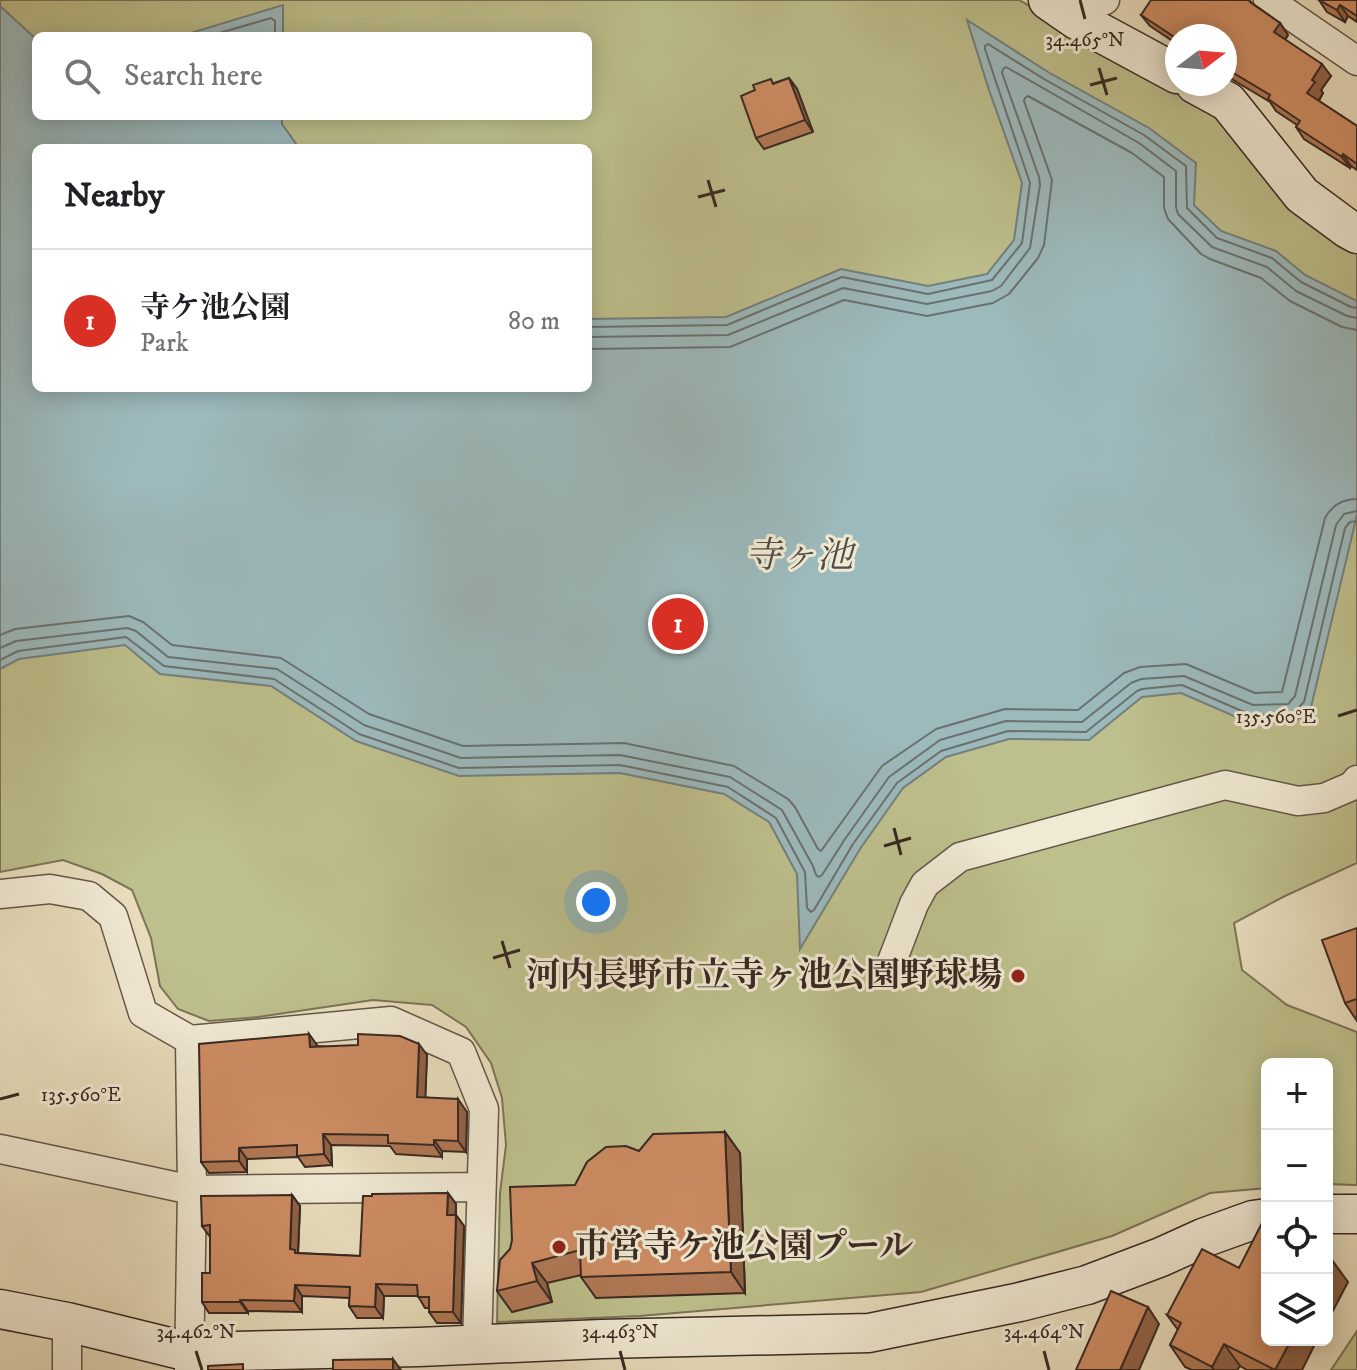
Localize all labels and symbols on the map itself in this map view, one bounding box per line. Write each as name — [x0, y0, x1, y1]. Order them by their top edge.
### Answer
north arrow — [1165, 24, 1237, 96]
text: 34.465°N — [1045, 28, 1125, 53]
water label: 寺ヶ池 — [745, 534, 857, 579]
pin: 1 — [652, 594, 704, 654]
text: 135.560°E — [1236, 705, 1316, 730]
your location — [576, 882, 616, 922]
place label: 河内長野市立寺ヶ池公園野球場 — [526, 955, 1002, 997]
marker: 河内長野市立寺ヶ池公園野球場 — [1009, 967, 1027, 985]
text: 135.560°E — [41, 1083, 121, 1108]
place label: 市営寺ケ池公園プール — [575, 1226, 913, 1268]
marker: 市営寺ケ池公園プール — [550, 1238, 568, 1256]
text: 34.462°N — [157, 1320, 235, 1345]
text: 34.463°N — [582, 1320, 658, 1345]
text: 34.464°N — [1004, 1320, 1084, 1345]

